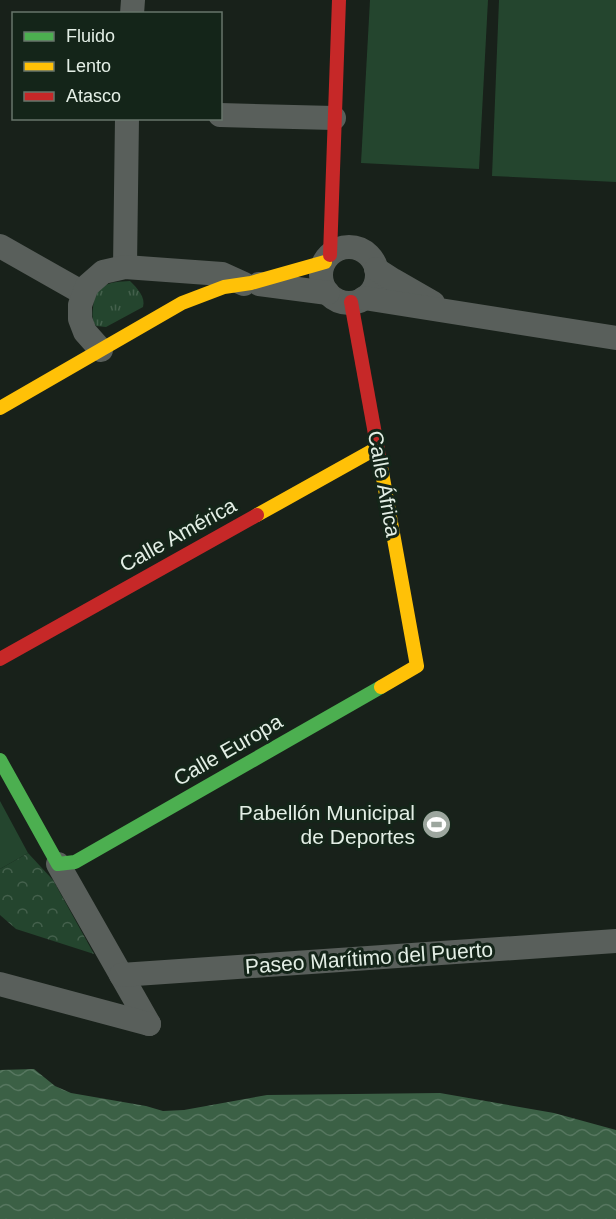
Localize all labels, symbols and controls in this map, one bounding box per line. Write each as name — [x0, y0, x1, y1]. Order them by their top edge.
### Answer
legend — [12, 12, 222, 120]
text: Fluido — [66, 26, 115, 46]
text: Lento — [66, 56, 111, 76]
text: Atasco — [66, 86, 121, 106]
street label: Calle África — [364, 429, 405, 539]
street label: Calle América — [116, 493, 240, 576]
street label: Calle Europa — [169, 709, 286, 790]
place label: Pabellón Municipal de Deportes — [239, 801, 415, 848]
sports icon: Pabellón Municipal de Deportes — [420, 809, 452, 841]
street label: Paseo Marítimo del Puerto — [244, 937, 494, 978]

